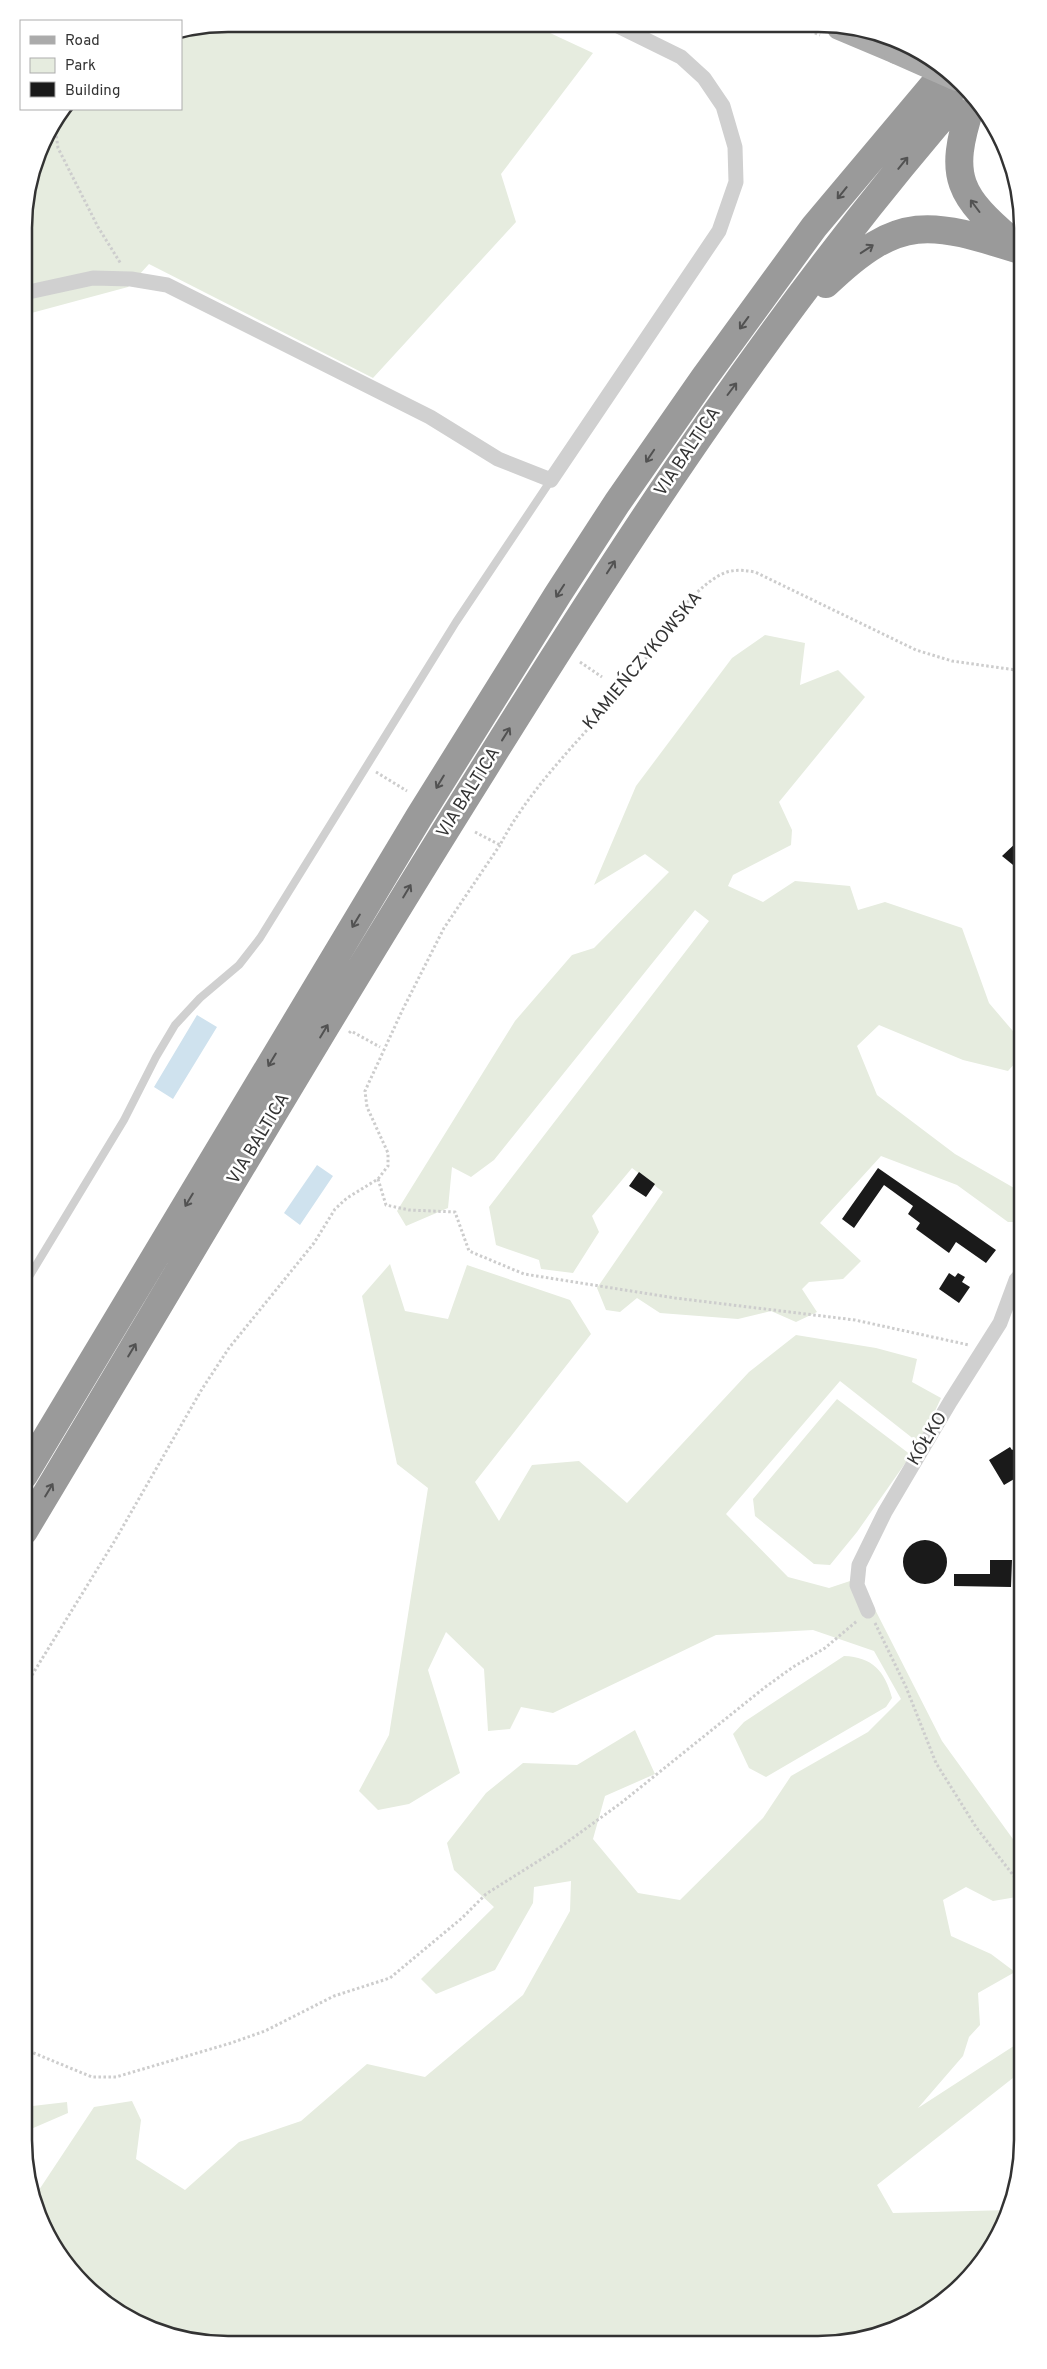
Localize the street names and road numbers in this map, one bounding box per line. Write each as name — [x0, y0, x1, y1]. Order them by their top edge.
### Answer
street label: VIA BALTICA — [650, 403, 726, 501]
street label: KAMIEŃCZYKOWSKA — [577, 586, 708, 735]
street label: VIA BALTICA — [432, 743, 506, 843]
street label: VIA BALTICA — [223, 1089, 295, 1189]
street label: KÓŁKO — [901, 1407, 953, 1470]

